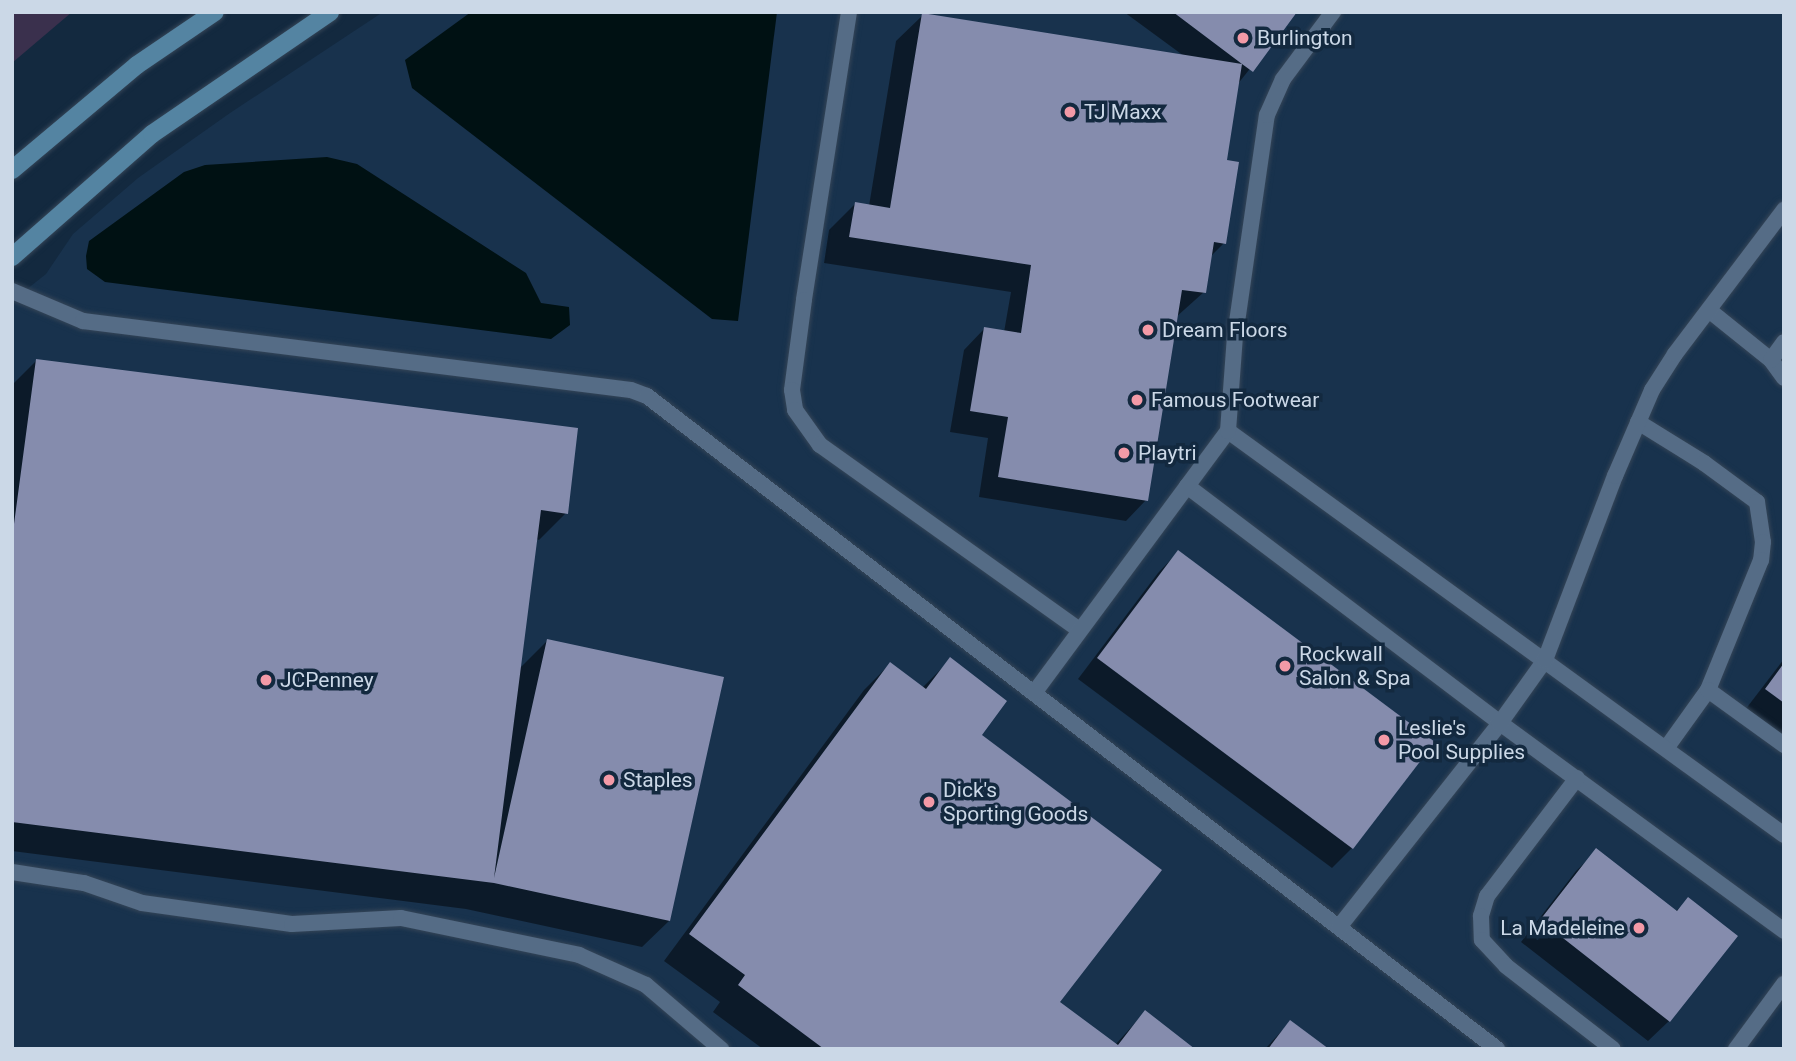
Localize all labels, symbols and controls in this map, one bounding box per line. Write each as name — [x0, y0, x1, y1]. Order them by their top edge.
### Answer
place label: Burlington — [1257, 25, 1353, 51]
marker: Burlington — [1235, 30, 1251, 46]
place label: TJ Maxx — [1084, 99, 1161, 125]
marker: TJ Maxx — [1062, 104, 1078, 120]
place label: Dream Floors — [1162, 317, 1288, 343]
marker: Dream Floors — [1140, 322, 1156, 338]
place label: Famous Footwear — [1151, 387, 1319, 413]
marker: Famous Footwear — [1129, 392, 1145, 408]
place label: Playtri — [1138, 440, 1197, 466]
marker: Playtri — [1116, 445, 1132, 461]
place label: Rockwall Salon & Spa — [1299, 641, 1411, 691]
marker: Rockwall Salon & Spa — [1277, 658, 1293, 674]
place label: JCPenney — [280, 667, 374, 693]
marker: JCPenney — [258, 672, 274, 688]
place label: Leslie's Pool Supplies — [1398, 715, 1525, 765]
marker: Leslie's Pool Supplies — [1376, 732, 1392, 748]
place label: Staples — [623, 767, 693, 793]
marker: Staples — [601, 772, 617, 788]
place label: Dick's Sporting Goods — [943, 777, 1088, 827]
marker: Dick's Sporting Goods — [921, 794, 937, 810]
place label: La Madeleine — [1500, 915, 1625, 941]
marker: La Madeleine — [1631, 920, 1647, 936]

